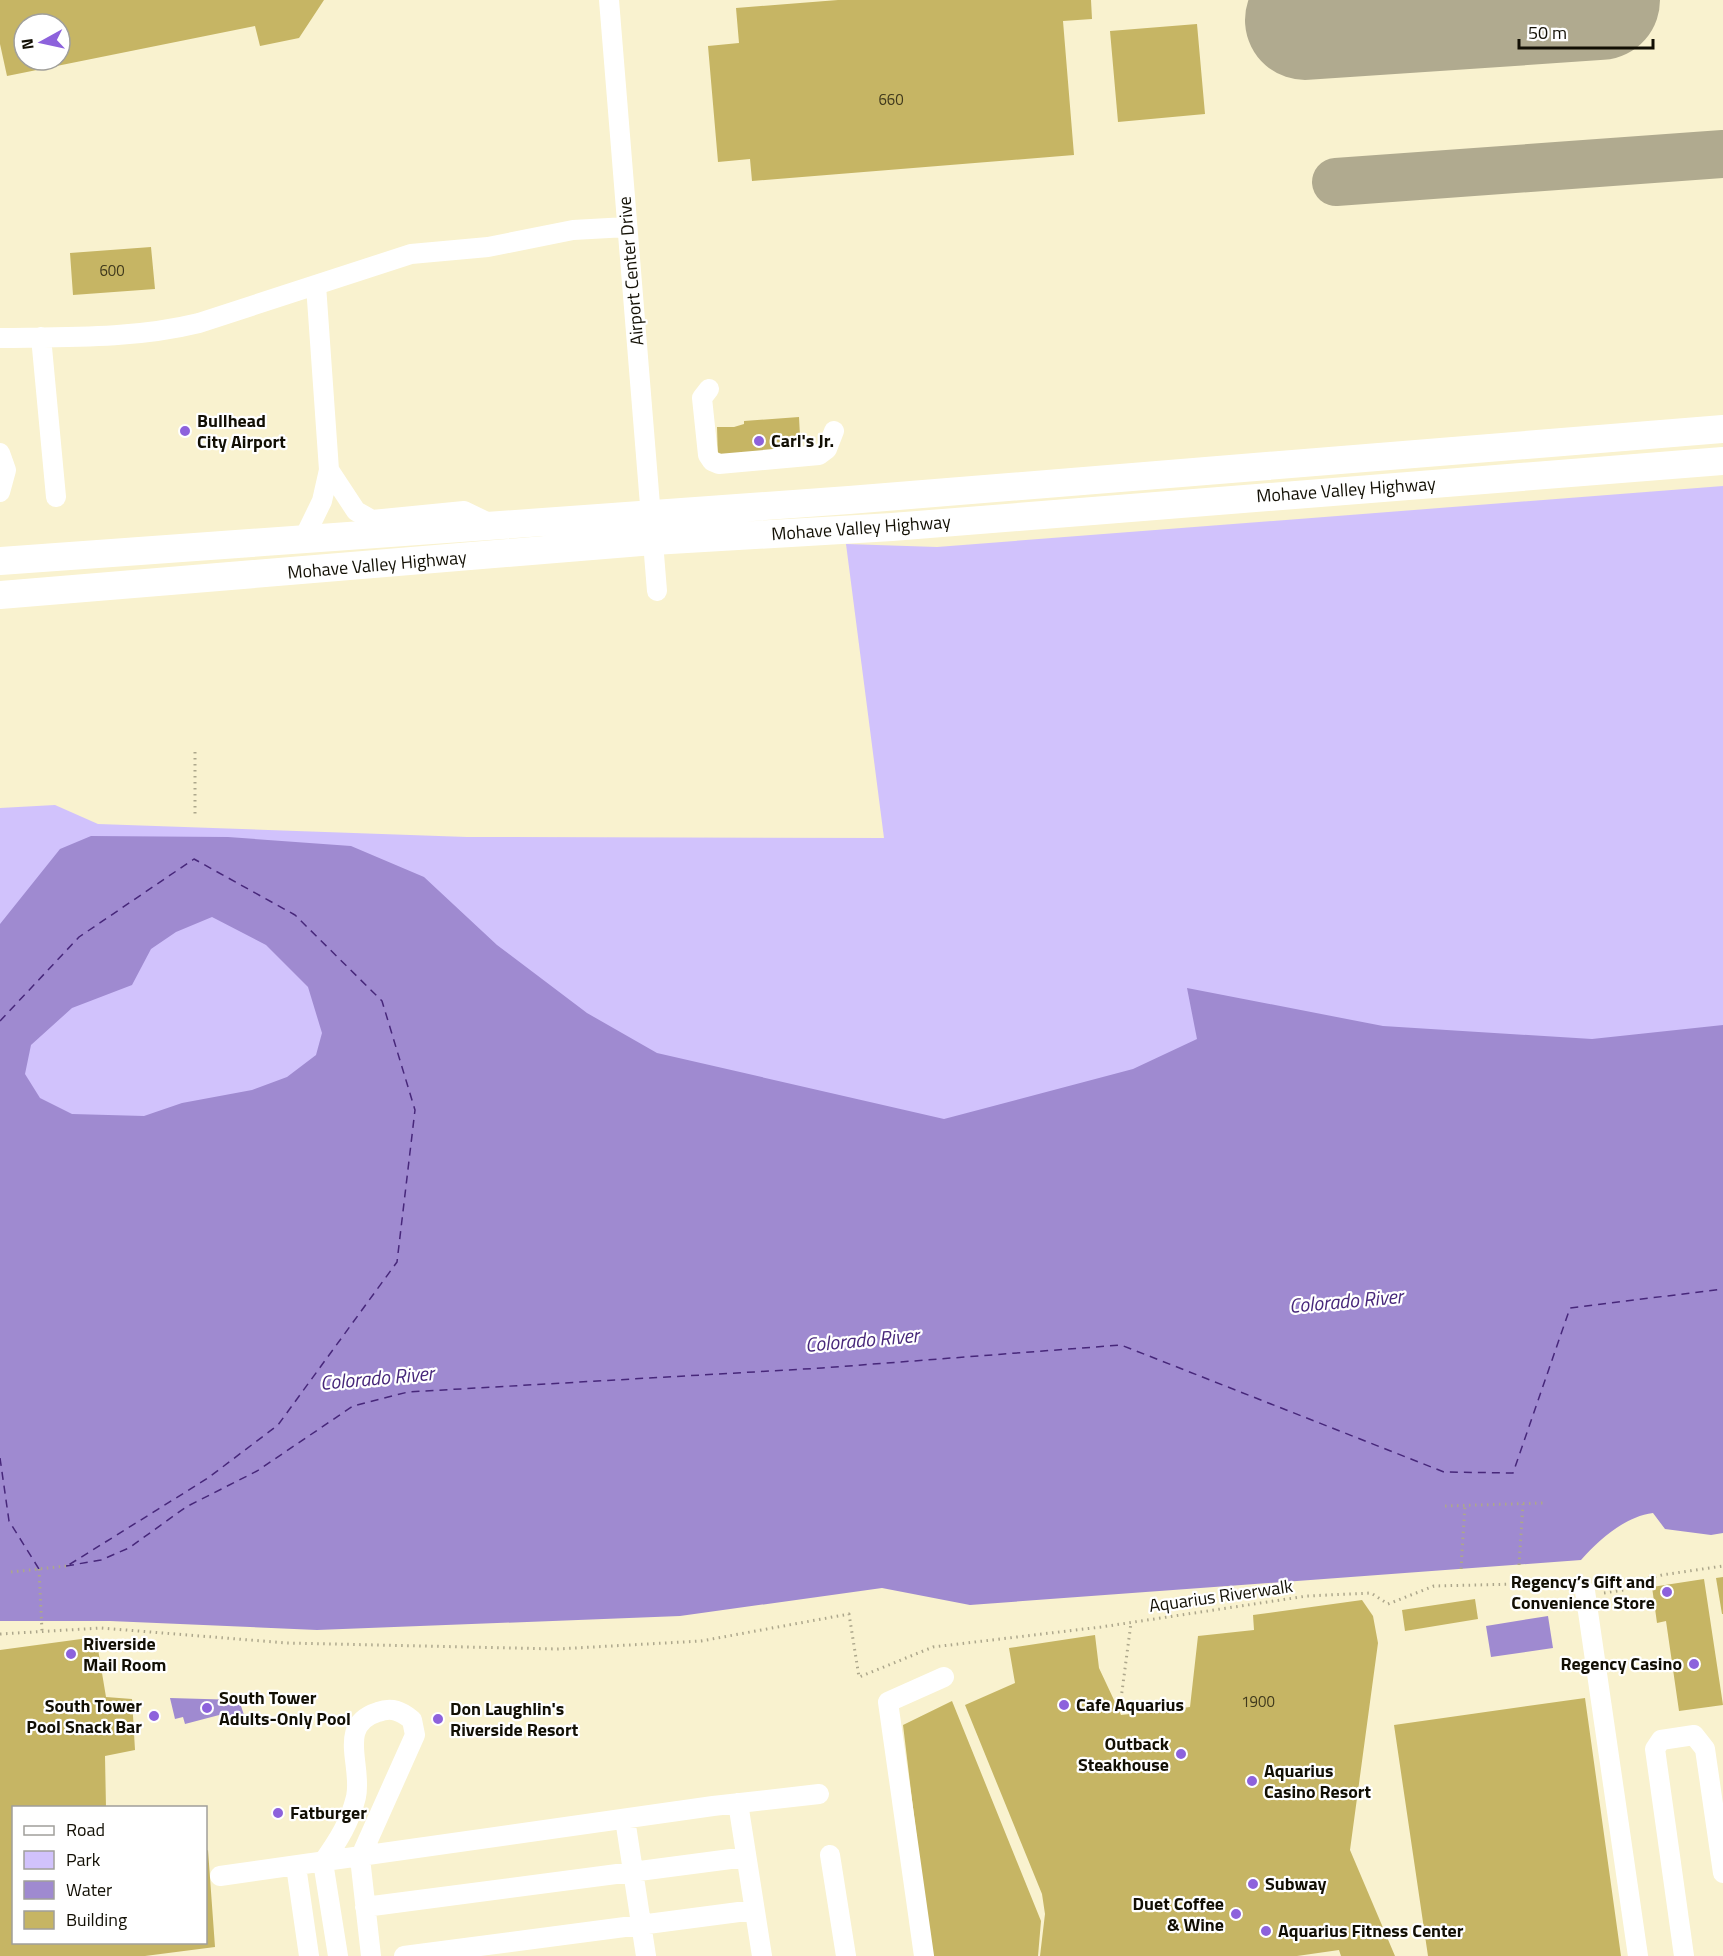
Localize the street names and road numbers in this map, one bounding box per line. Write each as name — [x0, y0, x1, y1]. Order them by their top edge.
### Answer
street label: Airport Center Drive — [611, 195, 650, 347]
street label: Mohave Valley Highway — [1255, 470, 1437, 509]
street label: Mohave Valley Highway — [770, 508, 952, 547]
street label: Mohave Valley Highway — [286, 543, 468, 586]
street label: Aquarius Riverwalk — [1147, 1572, 1295, 1619]

